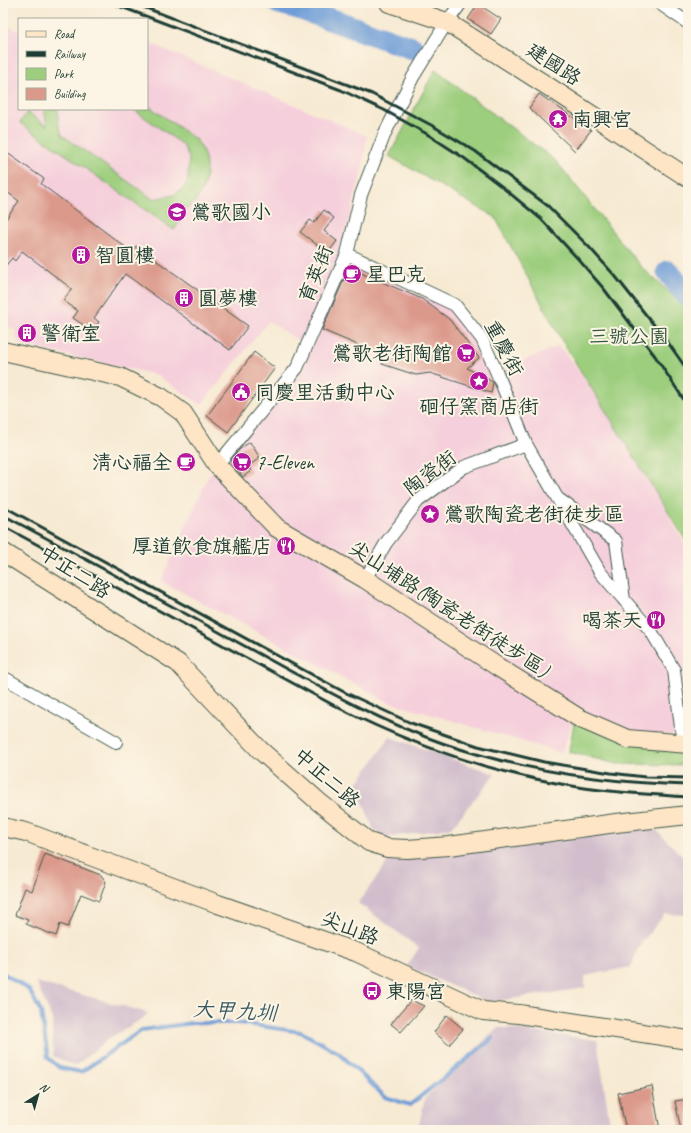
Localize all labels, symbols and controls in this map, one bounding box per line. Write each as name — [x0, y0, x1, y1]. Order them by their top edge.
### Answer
legend — [18, 18, 148, 110]
text: Road — [54, 26, 76, 42]
street label: 建國路 — [522, 37, 587, 91]
text: Railway — [54, 46, 86, 62]
text: Park — [54, 66, 75, 82]
text: Building — [54, 86, 86, 102]
place label: 南興宮 — [572, 107, 632, 132]
temple icon: 南興宮 — [547, 108, 569, 130]
place label: 鶯歌國小 — [191, 200, 271, 225]
school or university icon: 鶯歌國小 — [166, 201, 188, 223]
street label: 育英街 — [293, 242, 339, 306]
place label: 智圓樓 — [95, 243, 155, 268]
building icon: 智圓樓 — [70, 244, 92, 266]
place label: 星巴克 — [366, 262, 426, 287]
cafe icon: 星巴克 — [341, 263, 363, 285]
place label: 圓夢樓 — [198, 286, 258, 311]
building icon: 圓夢樓 — [173, 287, 195, 309]
street label: 重慶街 — [479, 316, 529, 380]
place label: 警衛室 — [41, 321, 101, 346]
building icon: 警衛室 — [16, 322, 38, 344]
park label: 三號公園 — [589, 324, 669, 349]
place label: 鶯歌老街陶館 — [332, 341, 452, 366]
supermarket icon: 鶯歌老街陶館 — [455, 342, 477, 364]
place icon: 硘仔窯商店街 — [468, 370, 490, 392]
place label: 同慶里活動中心 — [255, 380, 395, 405]
public building icon: 同慶里活動中心 — [230, 381, 252, 403]
place label: 硘仔窯商店街 — [419, 394, 539, 419]
street label: 陶瓷街 — [399, 445, 461, 501]
place label: 清心福全 — [92, 450, 172, 475]
place label: 7-Eleven — [256, 450, 315, 475]
cafe icon: 清心福全 — [175, 451, 197, 473]
supermarket icon: 7-Eleven — [231, 451, 253, 473]
place label: 鶯歌陶瓷老街徒步區 — [444, 502, 624, 527]
place icon: 鶯歌陶瓷老街徒步區 — [419, 503, 441, 525]
place label: 厚道飲食旗艦店 — [132, 534, 272, 559]
restaurant icon: 厚道飲食旗艦店 — [275, 535, 297, 557]
street label: 尖山埔路(陶瓷老街徒步區) — [344, 535, 555, 684]
street label: 中正二路 — [35, 540, 116, 605]
place label: 喝茶天 — [582, 608, 642, 633]
restaurant icon: 喝茶天 — [645, 609, 667, 631]
street label: 中正二路 — [289, 742, 366, 814]
street label: 尖山路 — [318, 906, 383, 951]
place label: 東陽宮 — [386, 979, 446, 1004]
bus stop icon: 東陽宮 — [361, 980, 383, 1002]
water label: 大甲九圳 — [192, 996, 280, 1026]
north arrow — [18, 1075, 58, 1115]
text: N — [37, 1079, 53, 1096]

